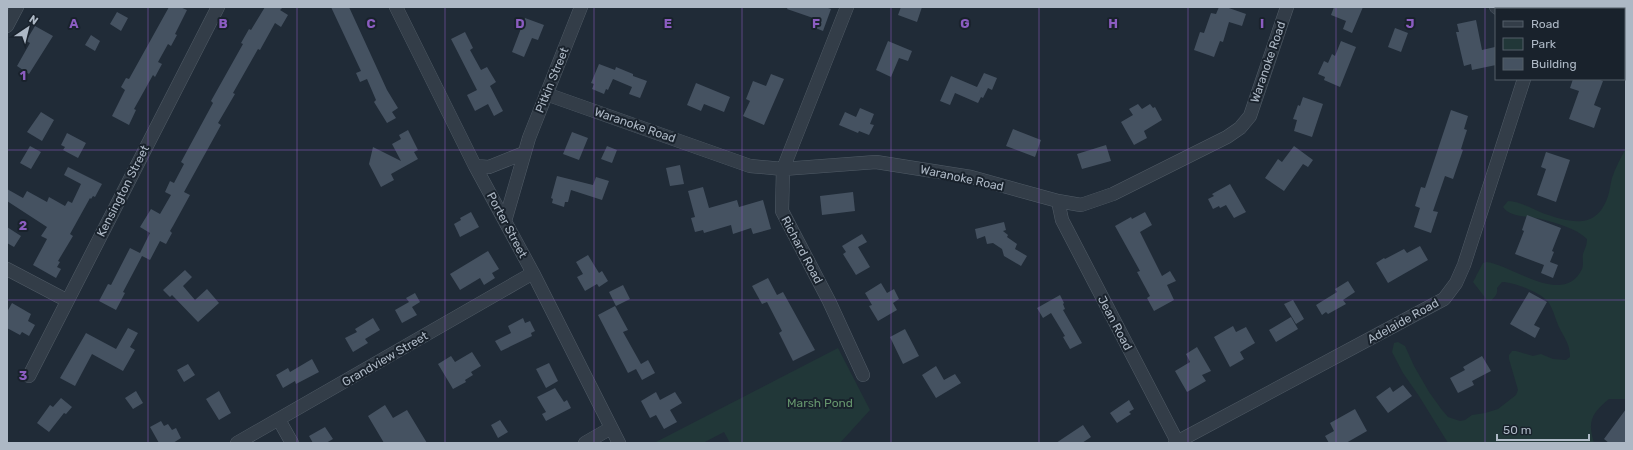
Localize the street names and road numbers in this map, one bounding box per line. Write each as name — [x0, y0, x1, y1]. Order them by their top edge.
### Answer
street label: Waranoke Road — [1248, 19, 1288, 105]
street label: Pitkin Street — [533, 45, 572, 115]
street label: Waranoke Road — [592, 105, 678, 145]
street label: Kensington Street — [94, 143, 152, 239]
street label: Waranoke Road — [919, 162, 1005, 194]
street label: Porter Street — [484, 190, 530, 261]
street label: Richard Road — [778, 214, 826, 286]
street label: Jean Road — [1095, 293, 1135, 353]
street label: Adelaide Road — [1365, 296, 1441, 346]
street label: Grandview Street — [340, 329, 431, 389]

